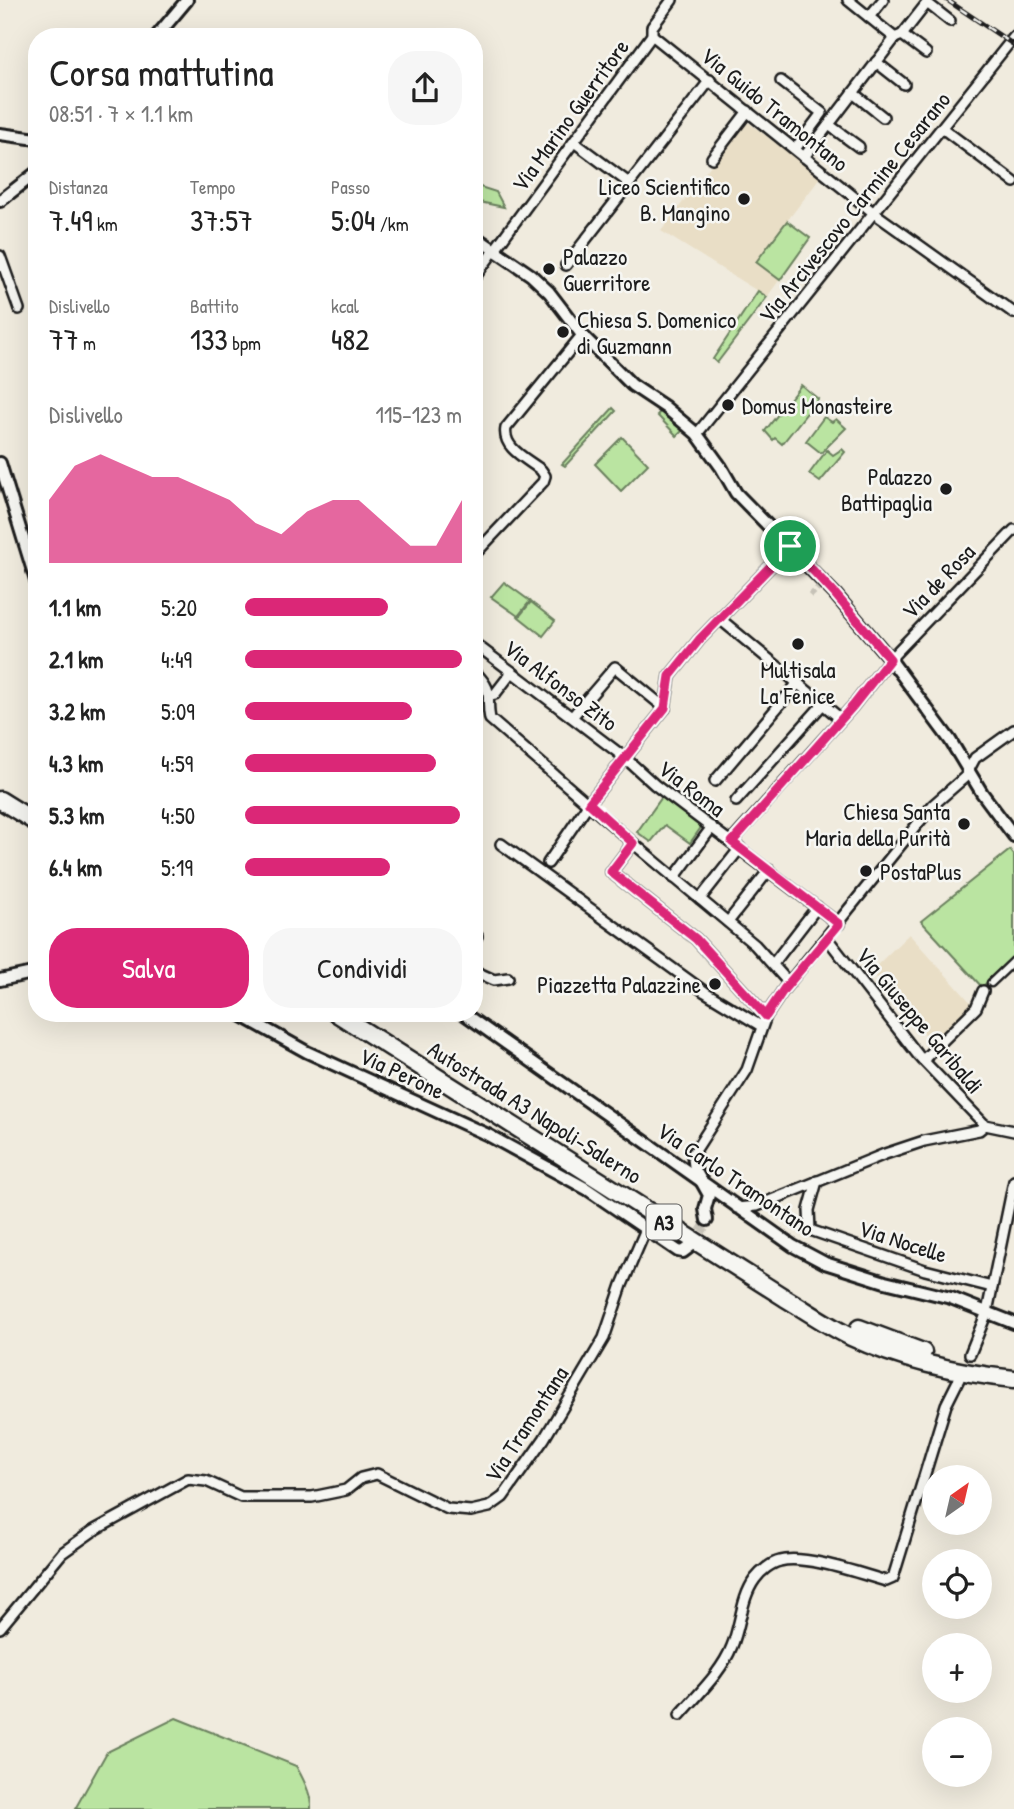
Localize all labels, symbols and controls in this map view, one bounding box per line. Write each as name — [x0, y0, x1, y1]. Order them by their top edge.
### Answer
street label: Via Marino Guerritore — [504, 32, 636, 198]
street label: Via Guido Tramontano — [695, 40, 855, 178]
text: Corsa mattutina — [49, 46, 274, 98]
button: share — [388, 51, 462, 125]
street label: Via Arcivescovo Carmine Cesarano — [751, 85, 957, 329]
text: 08:51 · 7 × 1.1 km — [49, 98, 193, 129]
place label: Liceo Scientifico B. Mangino — [599, 171, 730, 228]
text: Distanza — [49, 174, 108, 200]
text: Tempo — [190, 174, 235, 200]
text: Passo — [331, 174, 370, 200]
marker: Liceo Scientifico B. Mangino — [736, 191, 752, 207]
text: 7.49 — [49, 200, 93, 240]
text: 37:57 — [190, 200, 253, 240]
text: 5:04 — [331, 200, 375, 240]
text: km — [93, 211, 118, 237]
text: /km — [375, 211, 409, 237]
place label: Palazzo Guerritore — [563, 241, 650, 298]
marker: Palazzo Guerritore — [541, 261, 557, 277]
text: Dislivello — [49, 293, 110, 319]
text: Battito — [190, 293, 239, 319]
text: kcal — [331, 293, 359, 319]
place label: Chiesa S. Domenico di Guzmann — [577, 304, 736, 361]
text: 77 — [49, 319, 79, 359]
text: 133 — [190, 319, 228, 359]
text: 482 — [331, 319, 369, 359]
marker: Chiesa S. Domenico di Guzmann — [555, 324, 571, 340]
text: m — [79, 330, 96, 356]
text: bpm — [228, 330, 261, 356]
place label: Domus Monasteire — [742, 390, 893, 421]
marker: Domus Monasteire — [720, 397, 736, 413]
text: Dislivello — [49, 399, 123, 430]
text: 115–123 m — [376, 399, 462, 430]
place label: Palazzo Battipaglia — [841, 461, 932, 518]
marker: Palazzo Battipaglia — [938, 481, 954, 497]
pin — [760, 516, 820, 576]
icon: arrive — [771, 527, 809, 565]
street label: Via de Rosa — [894, 537, 982, 625]
text: 1.1 km — [49, 592, 101, 623]
text: 5:20 — [161, 592, 197, 623]
street label: Via Alfonso Zito — [498, 632, 624, 738]
marker: Multisala La Fenice — [790, 636, 806, 652]
text: 2.1 km — [49, 644, 104, 675]
text: 4:49 — [161, 644, 192, 675]
place label: Multisala La Fenice — [760, 654, 836, 711]
text: 3.2 km — [49, 696, 105, 727]
text: 5:09 — [161, 696, 195, 727]
text: 4.3 km — [49, 748, 103, 779]
text: 4:59 — [161, 748, 193, 779]
street label: Via Roma — [652, 753, 732, 823]
place label: Chiesa Santa Maria della Purità — [805, 796, 950, 853]
text: 5.3 km — [49, 800, 104, 831]
text: 4:50 — [161, 800, 195, 831]
marker: Chiesa Santa Maria della Purità — [956, 816, 972, 832]
text: 6.4 km — [49, 852, 102, 883]
text: 5:19 — [161, 852, 193, 883]
place label: PostaPlus — [880, 856, 961, 887]
marker: PostaPlus — [858, 863, 874, 879]
button: Salva — [49, 928, 249, 1008]
button: Condividi — [263, 928, 462, 1008]
street label: Via Giuseppe Garibaldi — [849, 940, 991, 1100]
place label: Piazzetta Palazzine — [537, 969, 701, 1000]
marker: Piazzetta Palazzine — [707, 976, 723, 992]
street label: Autostrada A3 Napoli-Salerno — [422, 1034, 648, 1190]
street label: Via Perone — [355, 1040, 449, 1106]
street label: Via Carlo Tramontano — [651, 1115, 821, 1243]
road number: A3 — [646, 1204, 682, 1240]
street label: Via Nocelle — [855, 1212, 951, 1270]
street label: Via Tramontana — [477, 1360, 575, 1488]
north arrow — [922, 1465, 992, 1535]
map controls — [922, 1465, 992, 1787]
button: locate — [922, 1549, 992, 1619]
button: + — [922, 1633, 992, 1703]
button: − — [922, 1717, 992, 1787]

